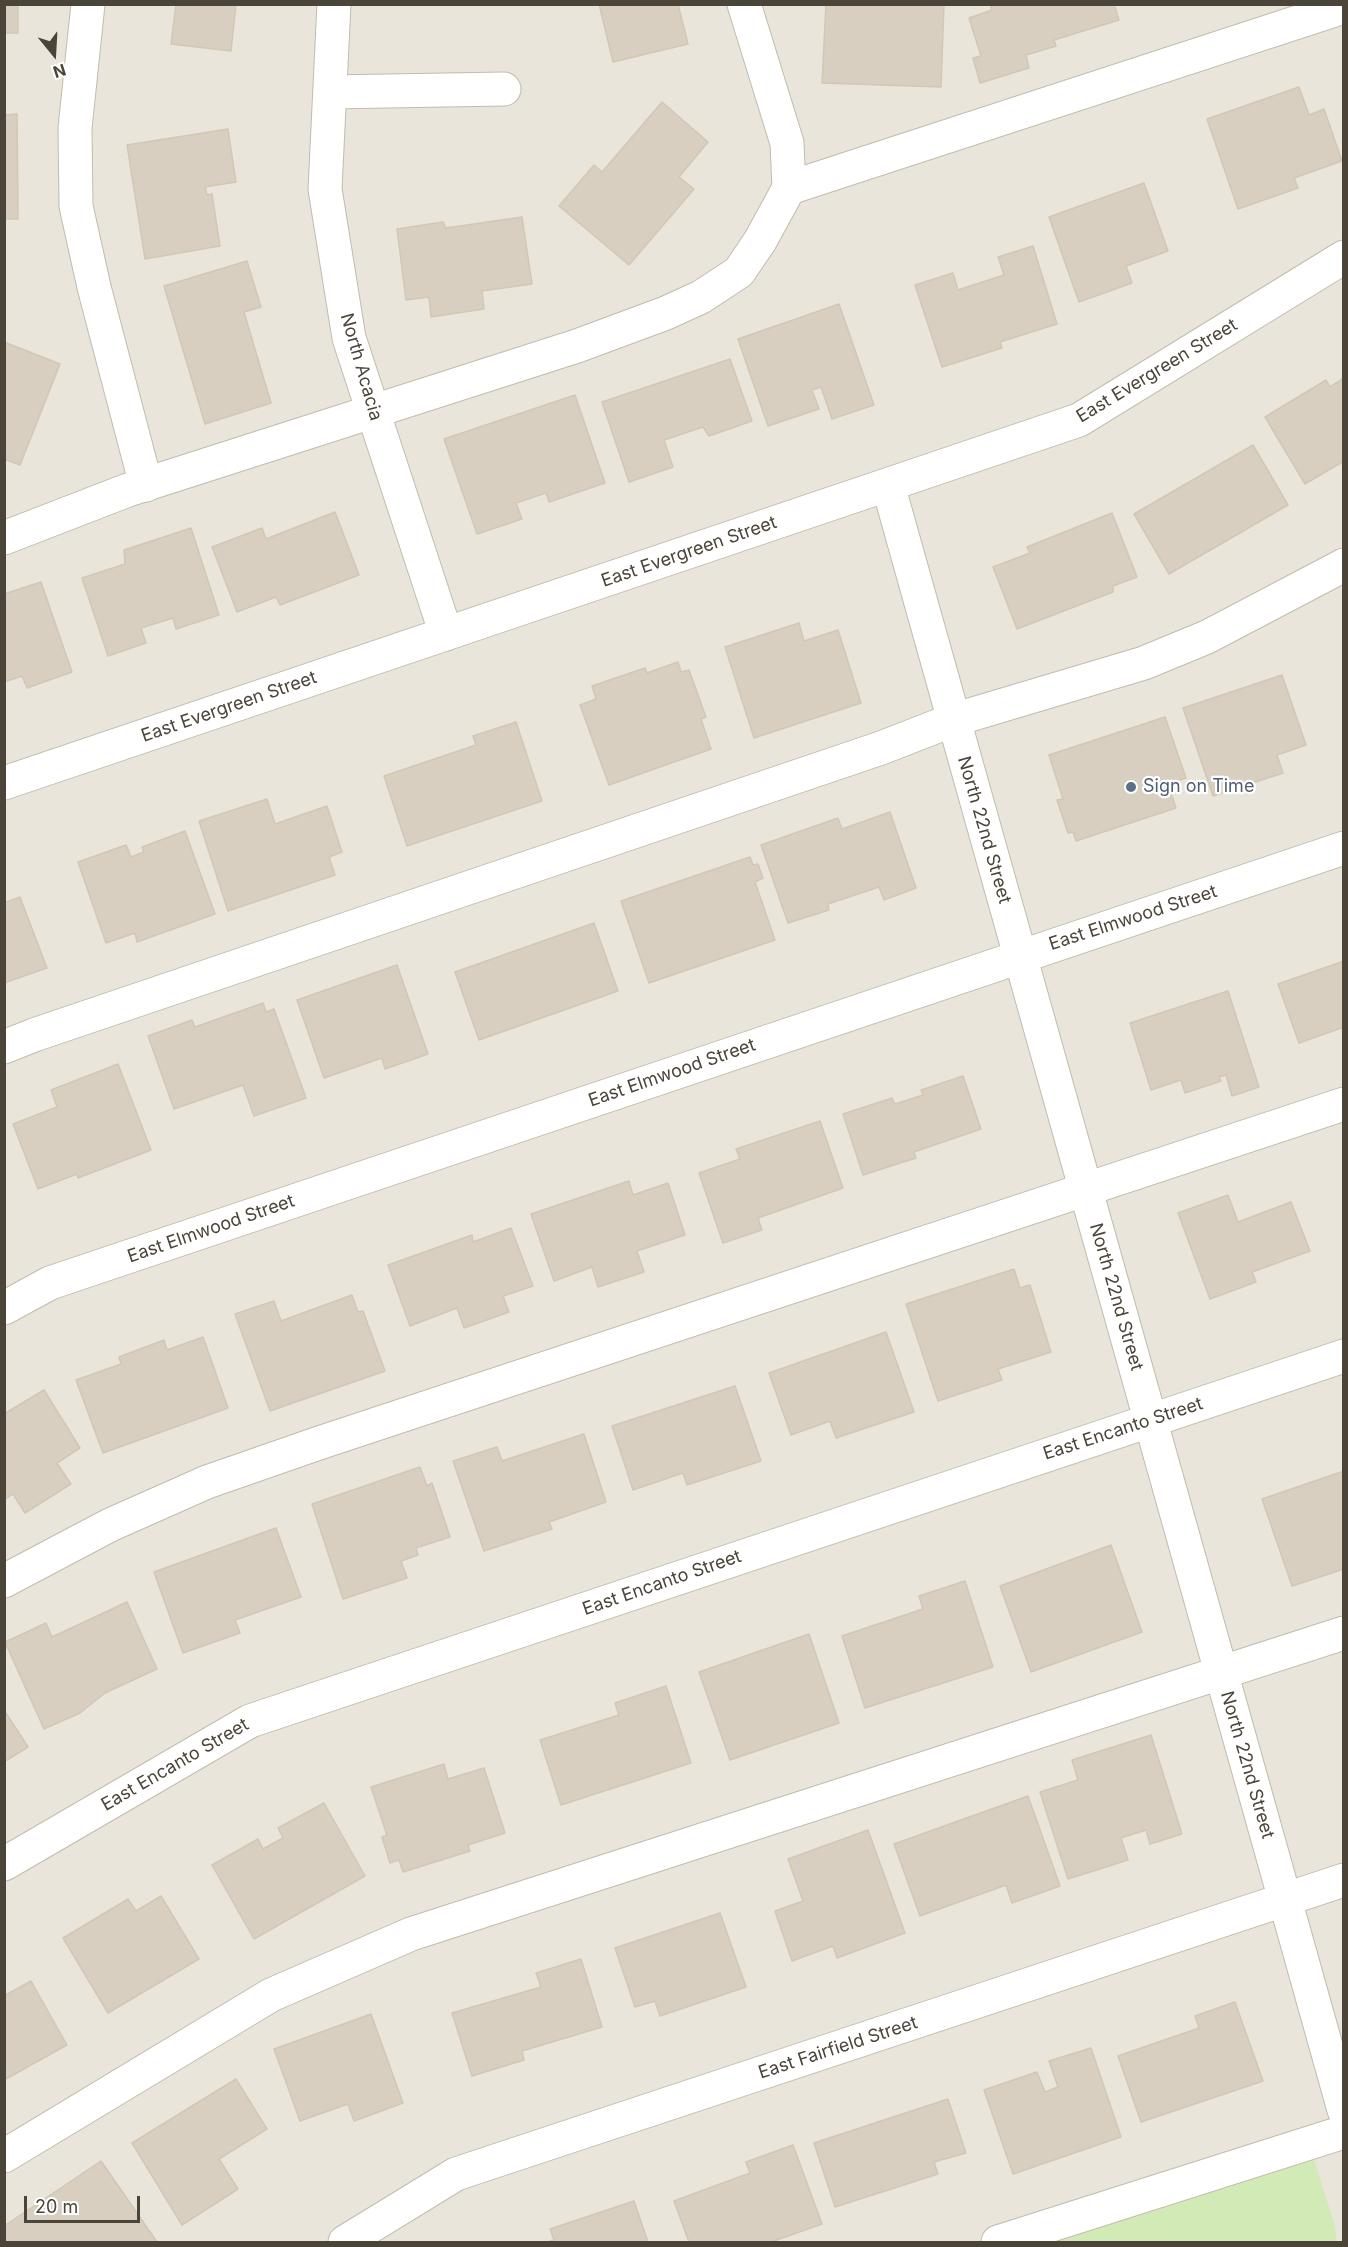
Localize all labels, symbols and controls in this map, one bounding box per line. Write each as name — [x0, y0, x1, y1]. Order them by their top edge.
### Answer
north arrow — [24, 24, 84, 84]
text: N — [51, 60, 68, 83]
street label: North Acacia — [335, 311, 387, 423]
street label: East Evergreen Street — [1073, 314, 1241, 428]
street label: East Evergreen Street — [599, 512, 779, 592]
street label: East Evergreen Street — [139, 667, 319, 747]
street label: North 22nd Street — [953, 754, 1015, 906]
place label: Sign on Time — [1143, 776, 1254, 798]
marker: Sign on Time — [1124, 780, 1138, 794]
street label: East Elmwood Street — [1046, 881, 1220, 955]
street label: East Elmwood Street — [586, 1034, 758, 1112]
street label: East Elmwood Street — [125, 1190, 297, 1268]
street label: North 22nd Street — [1085, 1221, 1147, 1373]
street label: East Encanto Street — [1041, 1393, 1205, 1465]
street label: East Encanto Street — [580, 1546, 744, 1620]
street label: North 22nd Street — [1216, 1689, 1278, 1841]
street label: East Encanto Street — [98, 1714, 252, 1816]
street label: East Fairfield Street — [756, 2012, 920, 2084]
scale bar — [27, 2184, 142, 2222]
text: 20 m — [35, 2196, 78, 2217]

